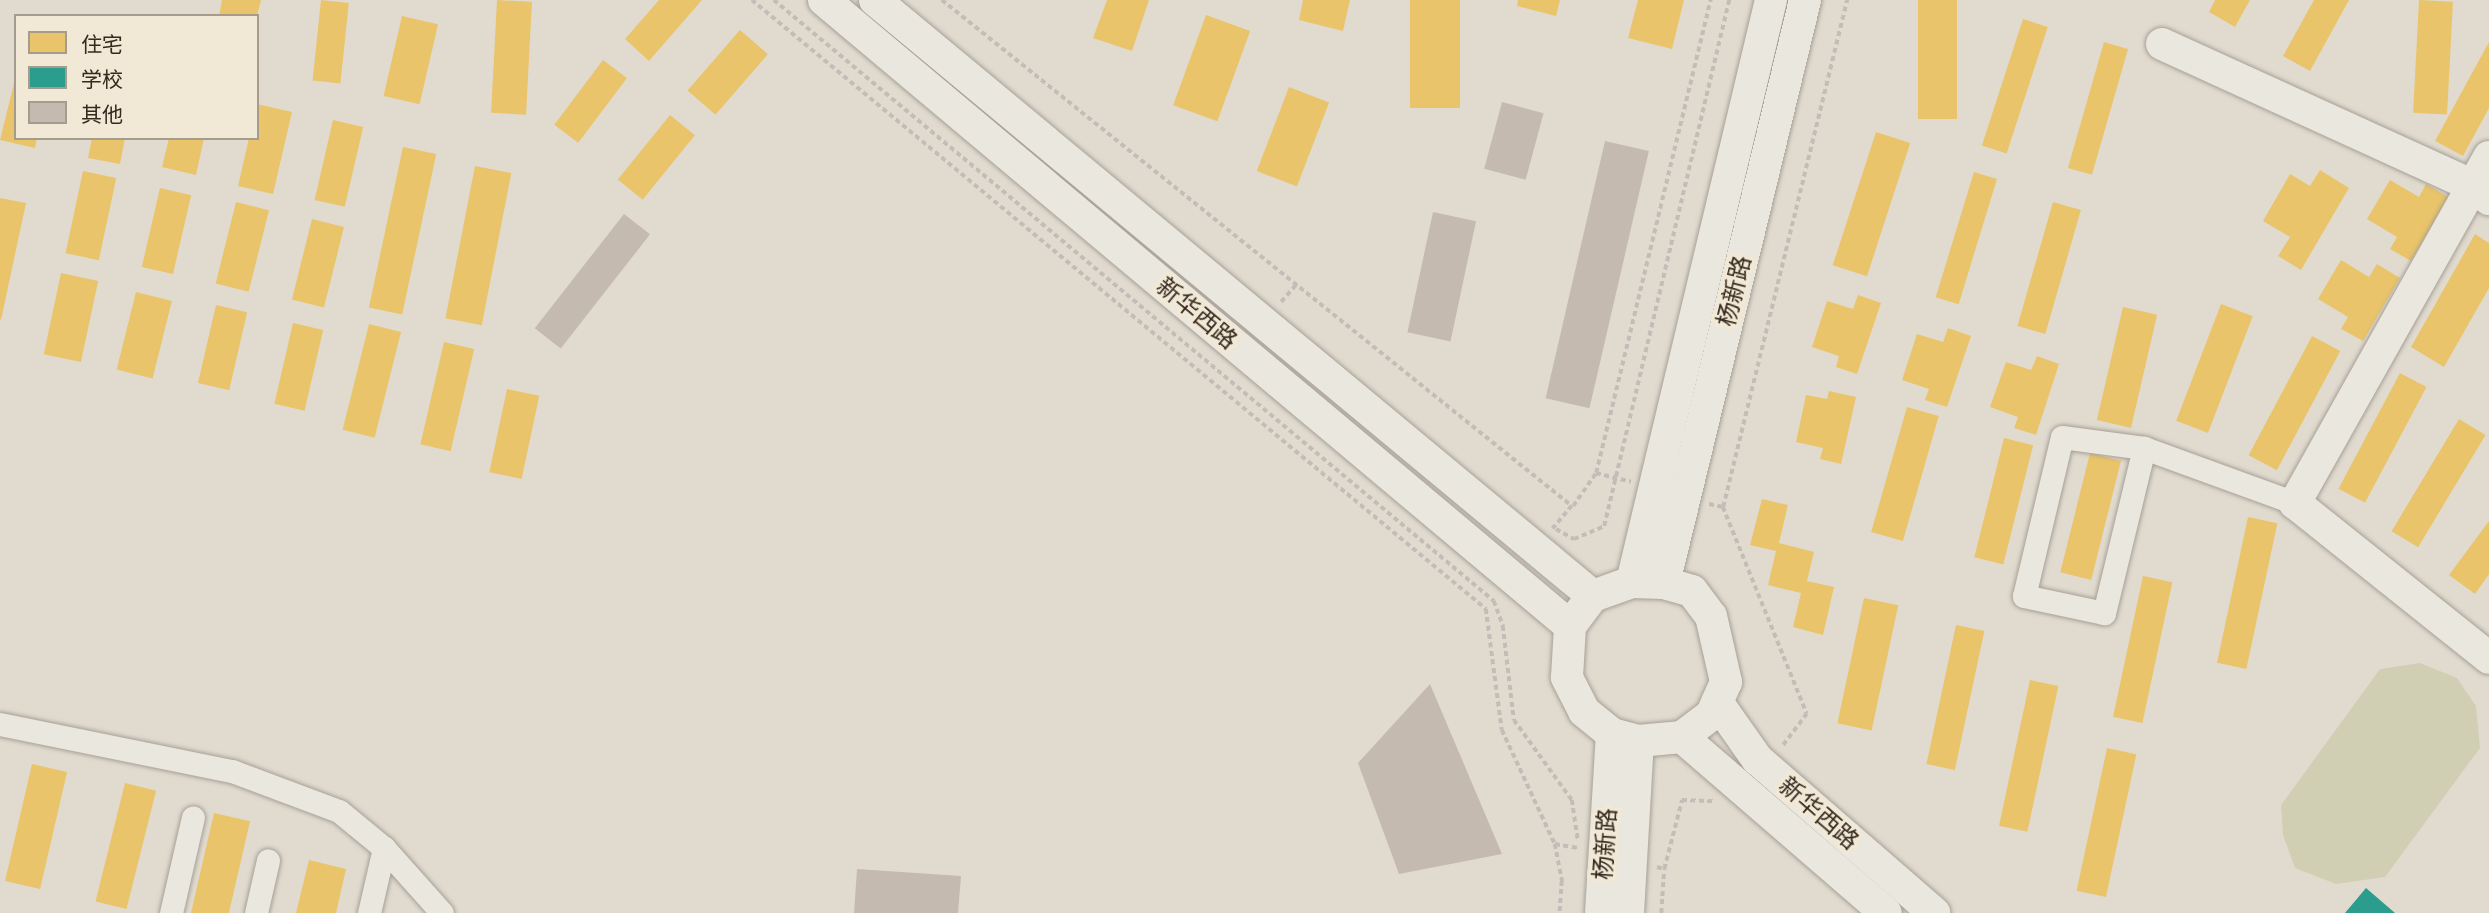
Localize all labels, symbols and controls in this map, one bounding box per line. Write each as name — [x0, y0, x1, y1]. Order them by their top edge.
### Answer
legend — [14, 14, 259, 140]
text: 住宅 — [81, 30, 123, 58]
text: 学校 — [81, 65, 123, 93]
text: 其他 — [81, 100, 123, 128]
street label: 杨新路 — [1711, 253, 1757, 329]
street label: 新华西路 — [1151, 271, 1243, 355]
street label: 新华西路 — [1773, 771, 1865, 855]
street label: 杨新路 — [1588, 807, 1622, 881]

